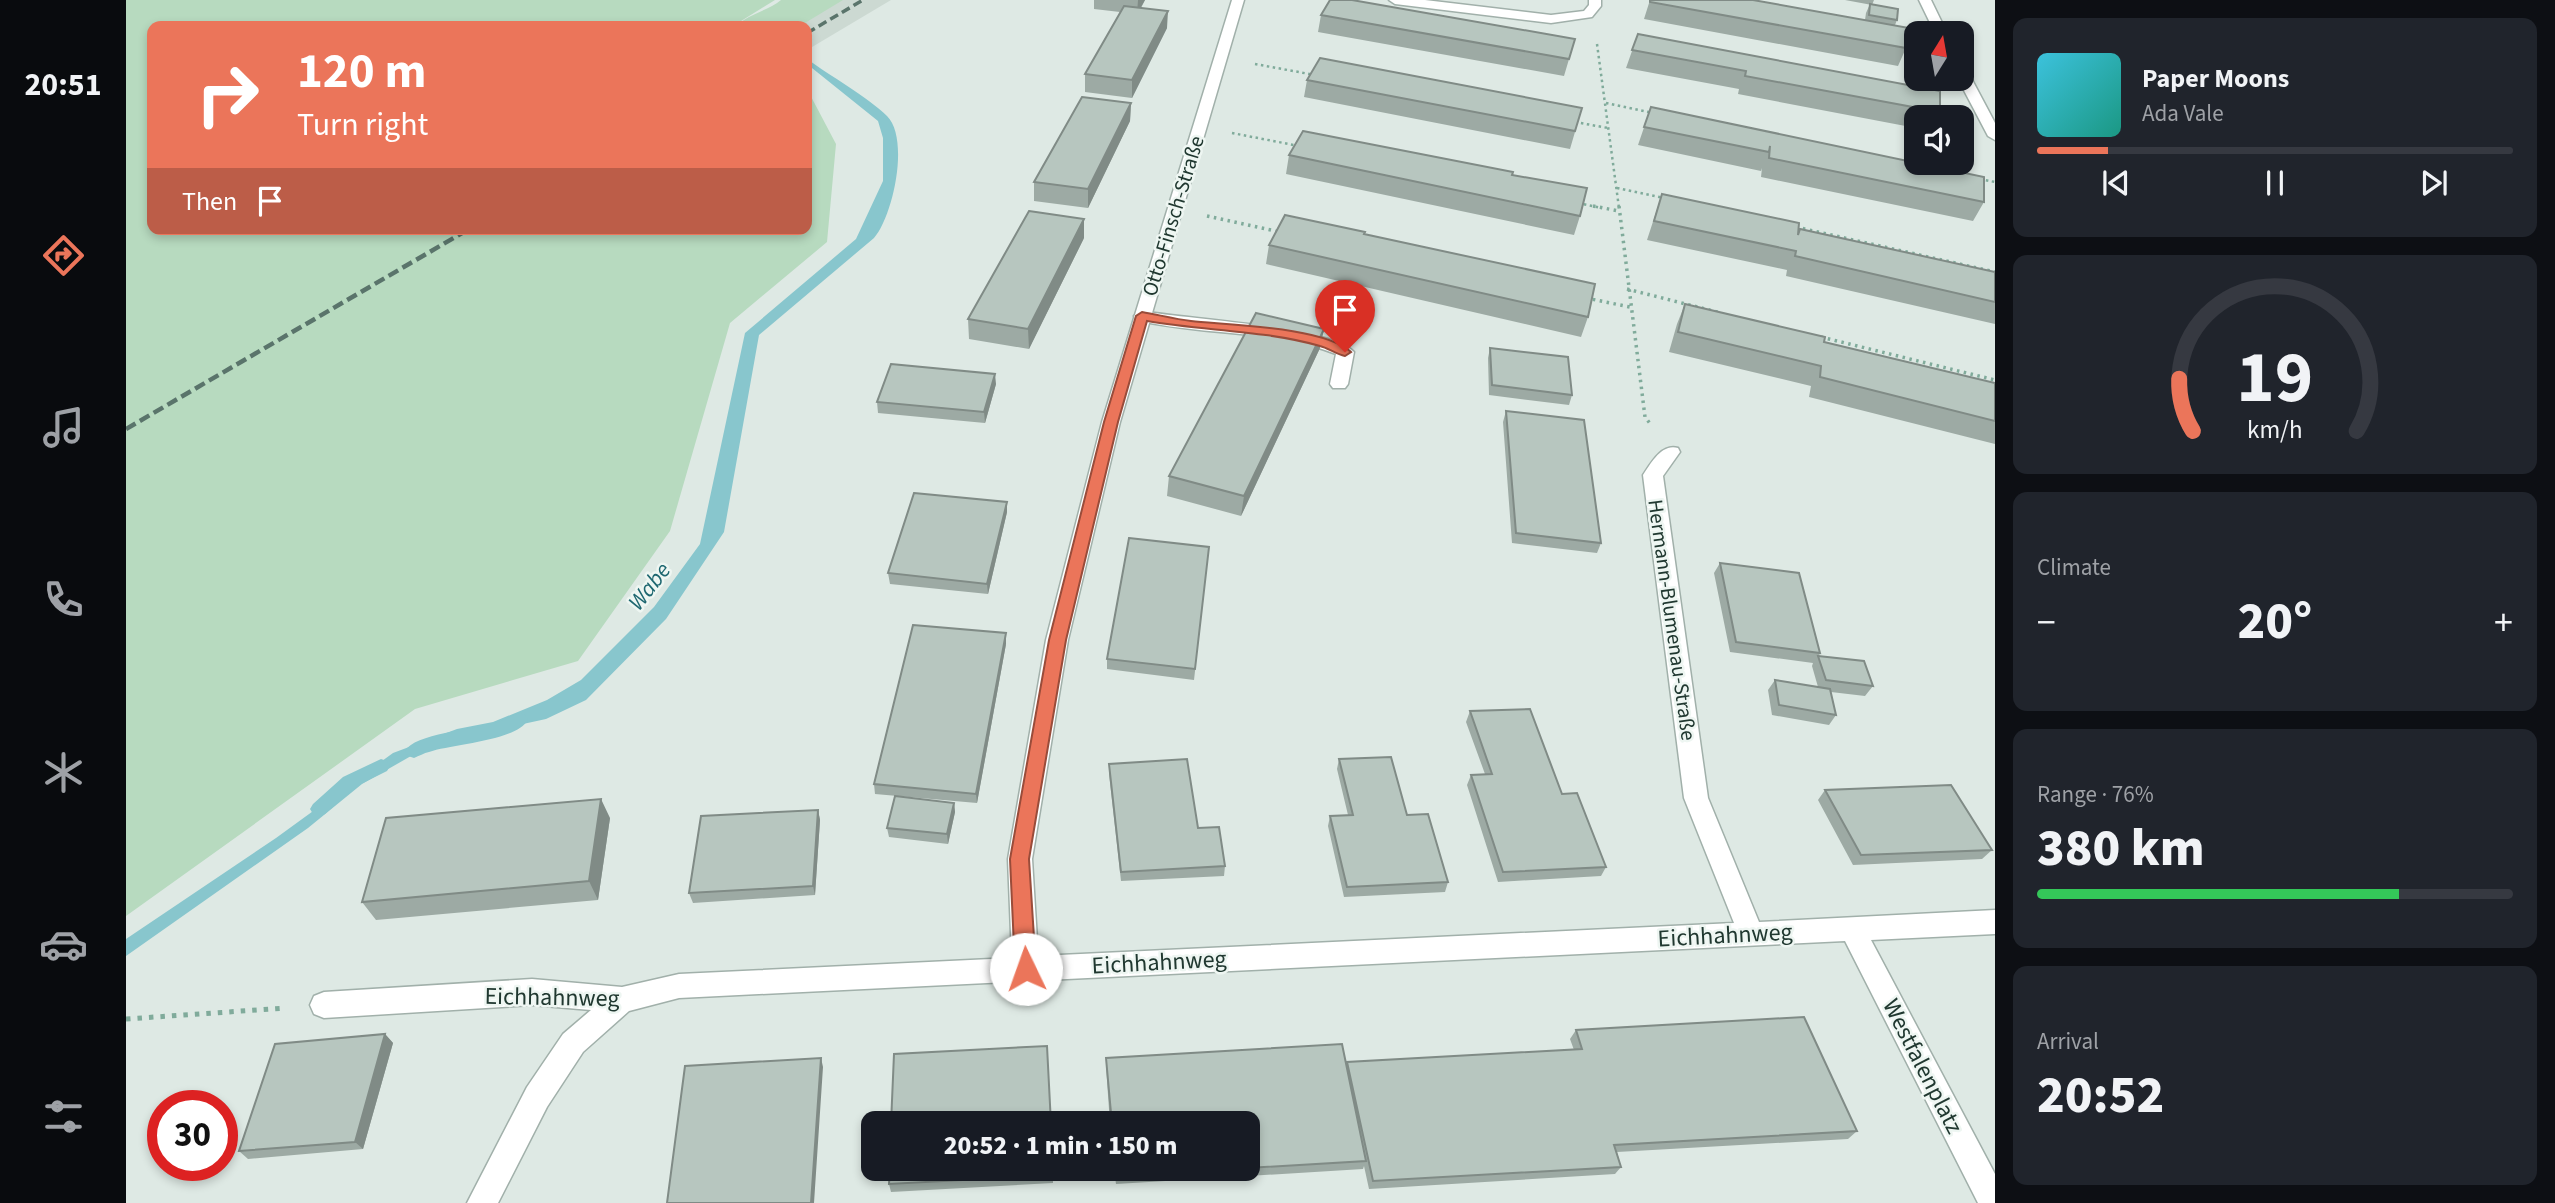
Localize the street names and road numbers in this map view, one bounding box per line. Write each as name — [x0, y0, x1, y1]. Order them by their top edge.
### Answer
street label: Otto-Finsch-Straße — [1134, 132, 1212, 300]
street label: Hermann-Blumenau-Straße — [1640, 497, 1704, 743]
street label: Eichhahnweg — [1657, 914, 1793, 957]
street label: Eichhahnweg — [1091, 941, 1227, 984]
street label: Eichhahnweg — [484, 979, 620, 1016]
street label: Westfalenplatz — [1873, 993, 1972, 1140]

